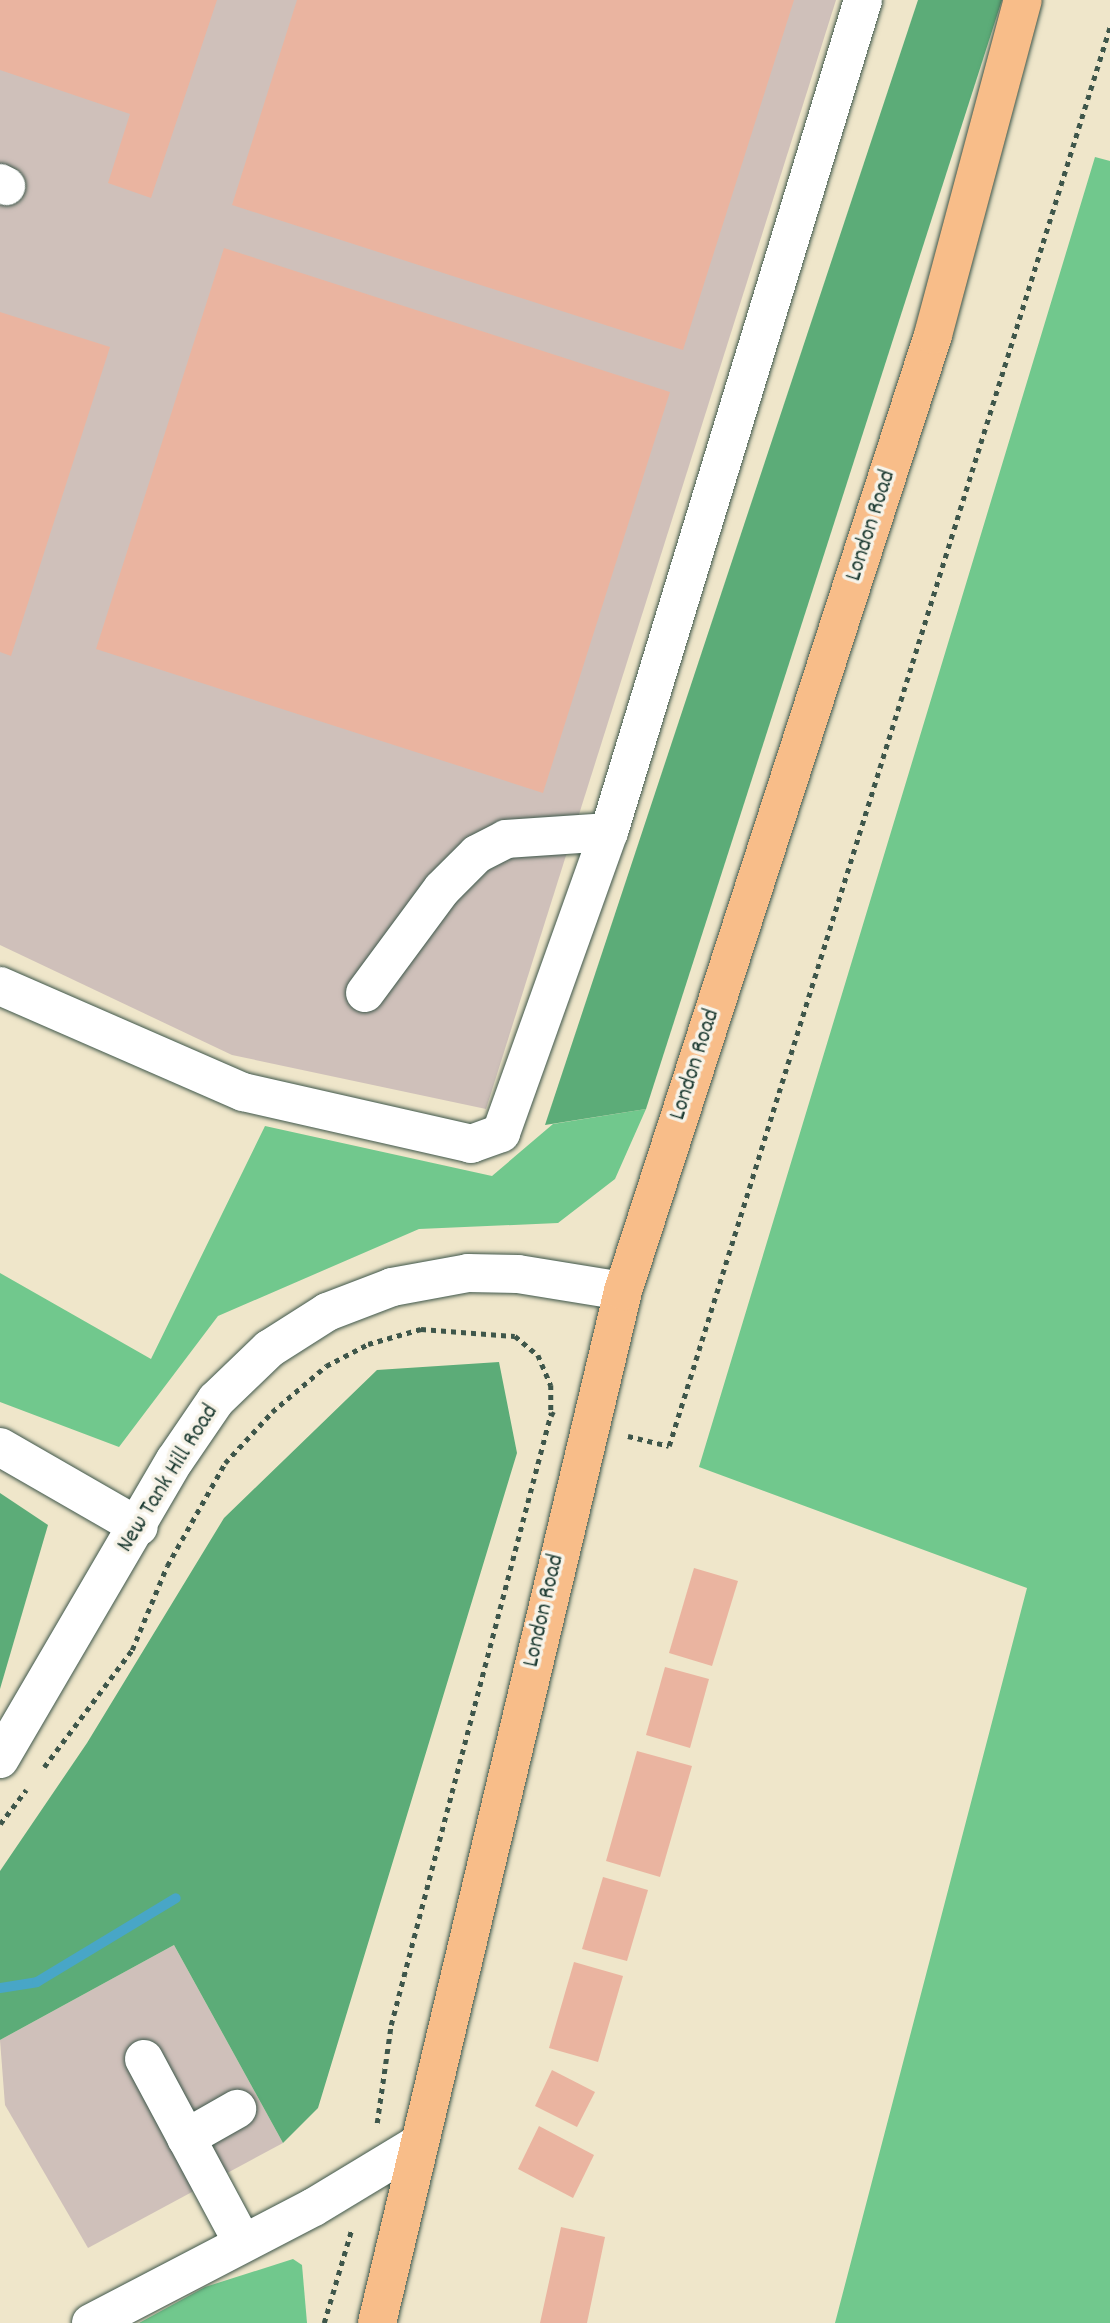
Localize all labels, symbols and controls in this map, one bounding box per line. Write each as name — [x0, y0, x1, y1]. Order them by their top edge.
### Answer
street label: London Road — [841, 467, 903, 585]
street label: London Road — [665, 1006, 727, 1124]
street label: New Tank Hill Road — [112, 1400, 226, 1558]
street label: London Road — [518, 1552, 572, 1670]

